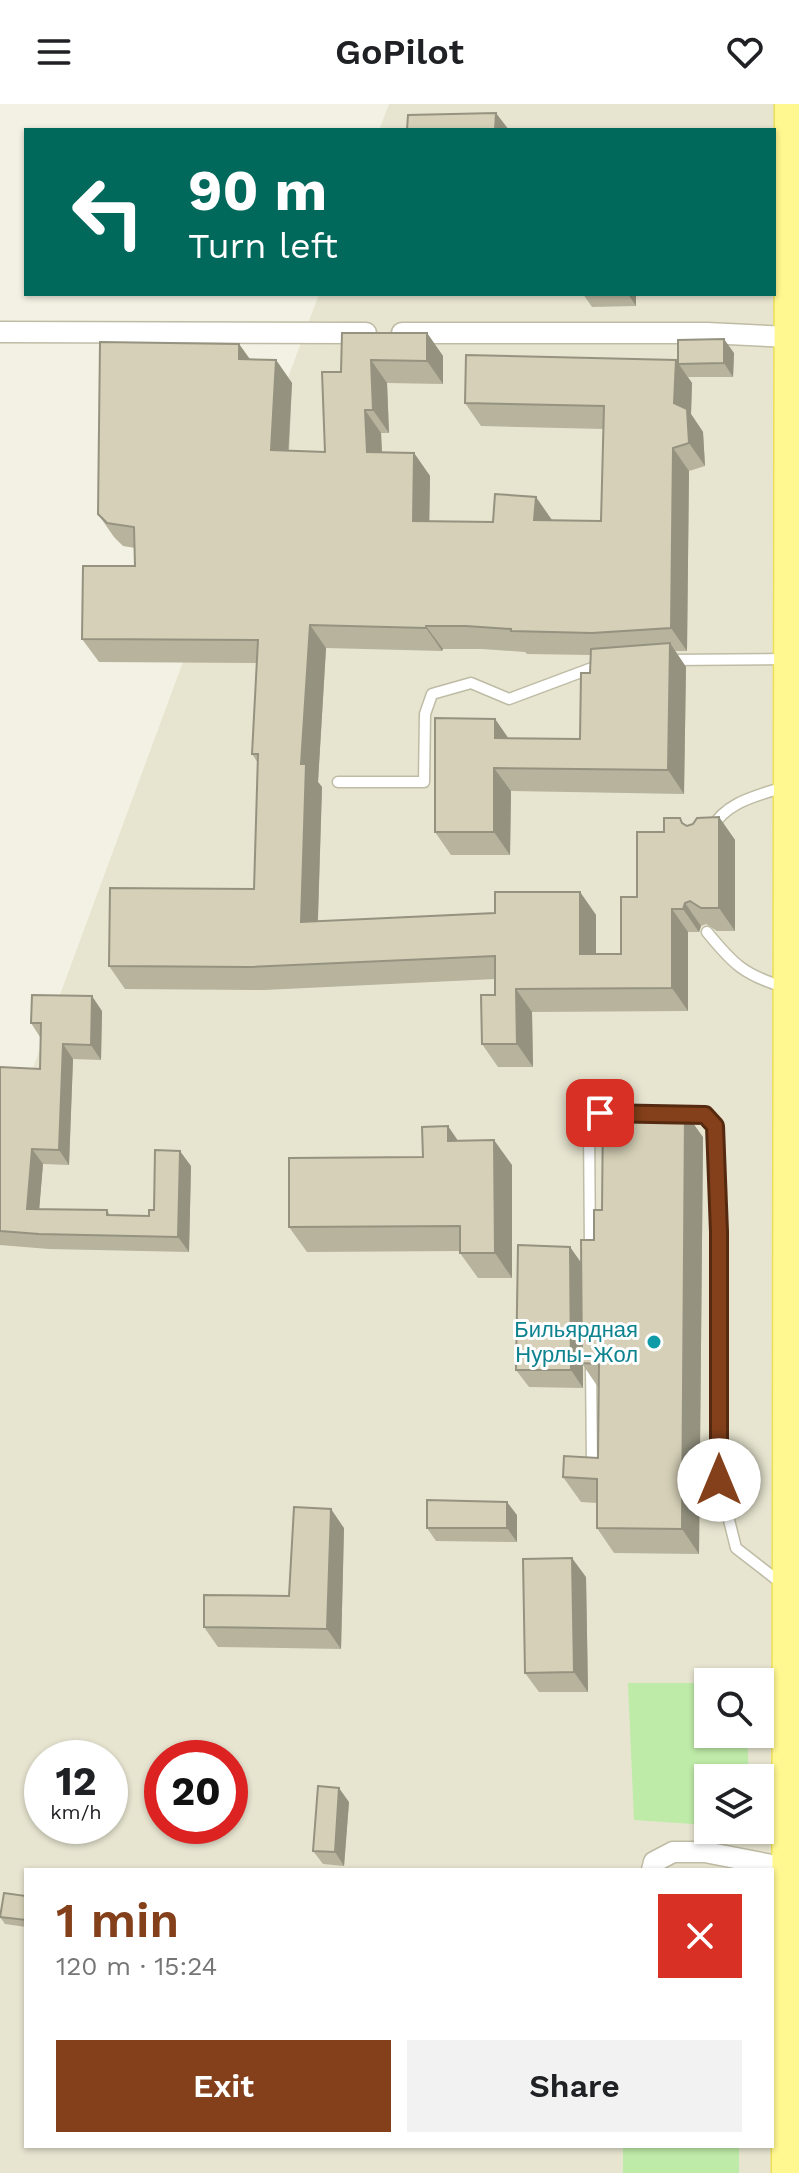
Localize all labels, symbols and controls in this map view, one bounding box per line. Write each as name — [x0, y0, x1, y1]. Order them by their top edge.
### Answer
icon: menu — [32, 30, 76, 74]
icon: heart — [723, 30, 767, 74]
text: GoPilot — [335, 31, 464, 73]
text: 90 m — [188, 158, 327, 224]
icon: left — [56, 160, 160, 264]
text: Turn left — [188, 225, 338, 267]
pin — [566, 1079, 634, 1147]
icon: arrive — [578, 1091, 622, 1135]
place label: Бильярдная Нурлы-Жол — [514, 1317, 638, 1367]
marker: Бильярдная Нурлы-Жол — [645, 1333, 663, 1351]
position arrow — [677, 1438, 761, 1522]
map controls — [694, 1668, 774, 1844]
button: search — [694, 1668, 774, 1748]
speed limit sign: 20 — [144, 1740, 248, 1844]
text: 12 — [55, 1758, 97, 1805]
button: layers — [694, 1764, 774, 1844]
text: km/h — [50, 1800, 102, 1824]
text: 1 min — [56, 1892, 179, 1949]
button: close — [658, 1894, 742, 1978]
text: 120 m · 15:24 — [56, 1951, 217, 1981]
button: Exit — [56, 2040, 391, 2132]
button: Share — [407, 2040, 742, 2132]

